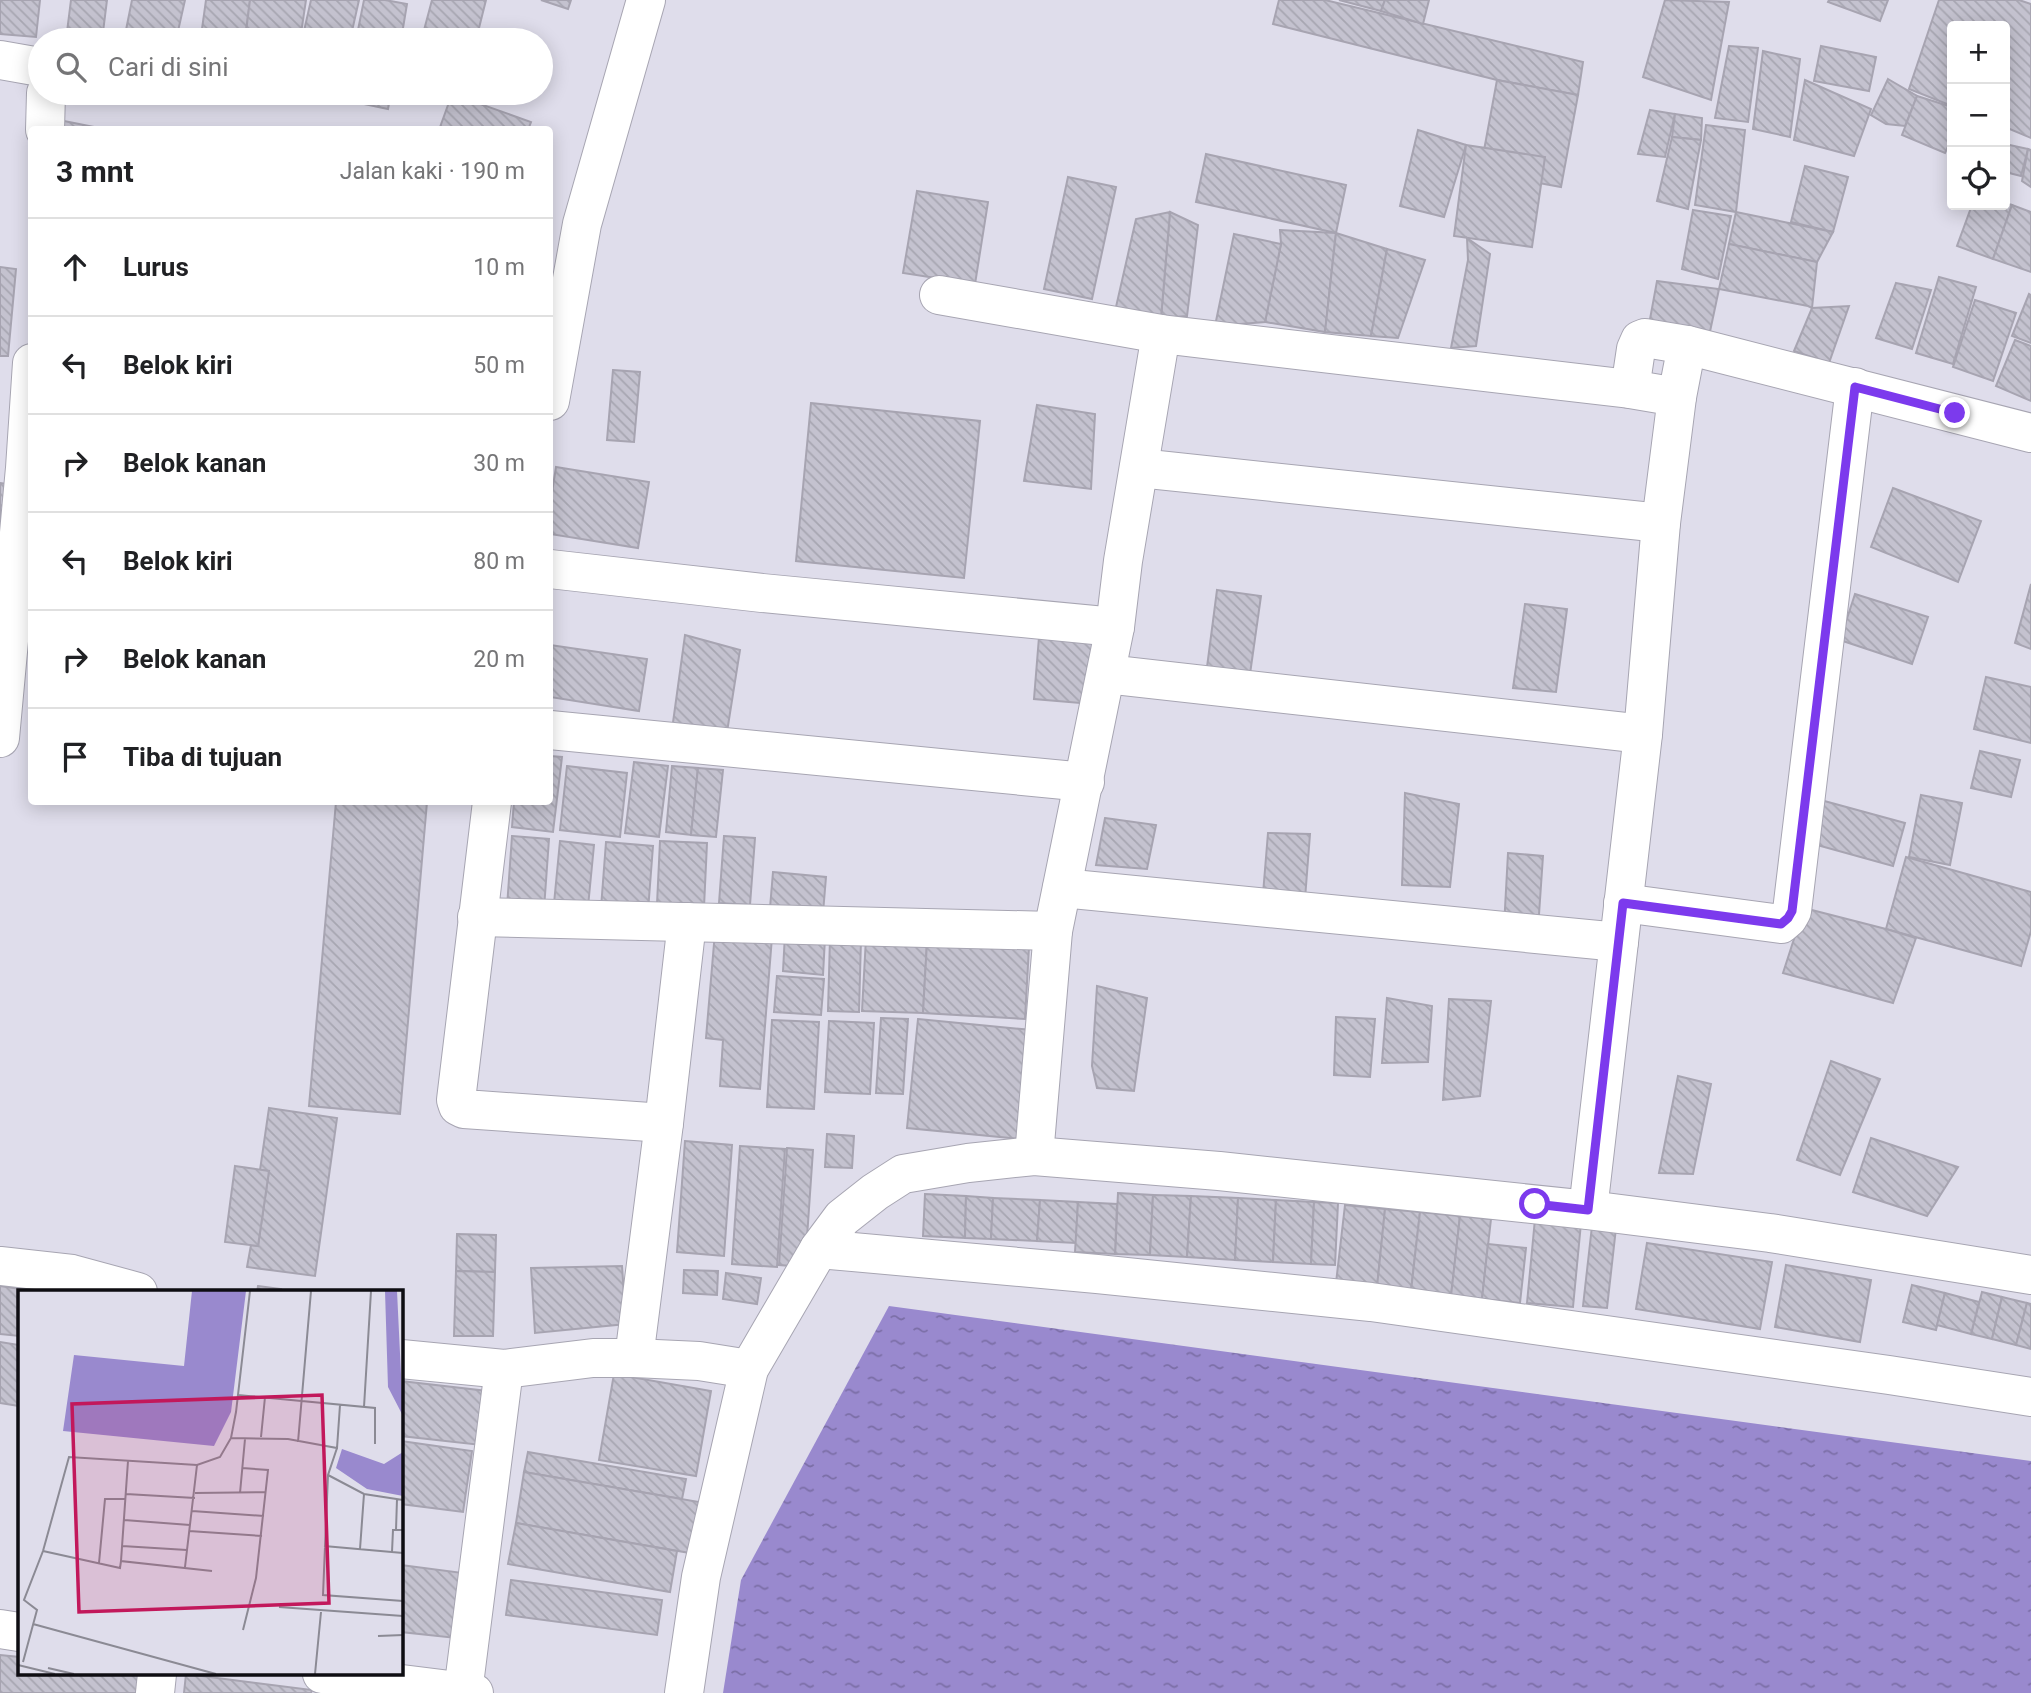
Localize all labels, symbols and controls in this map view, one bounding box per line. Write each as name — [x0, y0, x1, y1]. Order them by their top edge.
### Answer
map controls — [1947, 21, 2010, 210]
button: + — [1947, 21, 2010, 84]
search box — [28, 28, 553, 105]
icon: search — [52, 48, 90, 86]
text: Cari di sini — [108, 52, 229, 82]
button: − — [1947, 84, 2010, 147]
button: locate — [1947, 147, 2010, 210]
text: 3 mnt — [56, 154, 134, 189]
text: Jalan kaki · 190 m — [340, 158, 525, 185]
icon: ahead — [56, 248, 94, 286]
text: Lurus — [123, 252, 189, 282]
text: 10 m — [473, 254, 525, 281]
icon: left — [56, 346, 94, 384]
text: Belok kiri — [123, 350, 233, 380]
text: 50 m — [473, 352, 525, 379]
route end — [1939, 397, 1970, 428]
icon: right — [56, 444, 94, 482]
text: Belok kanan — [123, 448, 266, 478]
text: 30 m — [473, 450, 525, 477]
icon: left — [56, 542, 94, 580]
text: Belok kiri — [123, 546, 233, 576]
text: 80 m — [473, 548, 525, 575]
icon: right — [56, 640, 94, 678]
text: Belok kanan — [123, 644, 266, 674]
text: 20 m — [473, 646, 525, 673]
icon: arrive — [56, 738, 94, 776]
text: Tiba di tujuan — [123, 742, 282, 772]
route start — [1519, 1188, 1550, 1219]
inset map — [18, 1290, 402, 1676]

